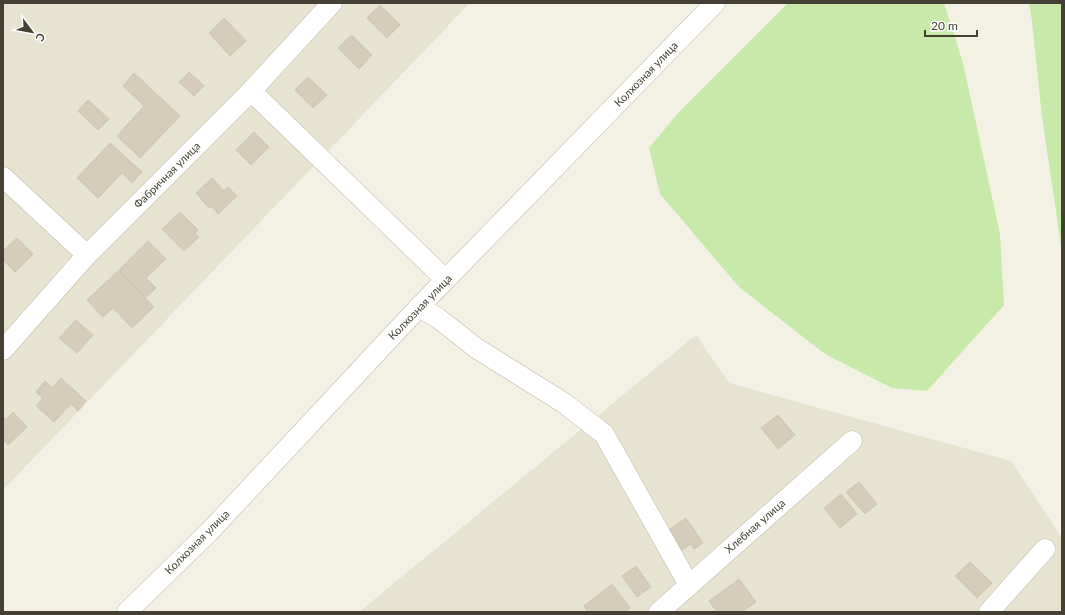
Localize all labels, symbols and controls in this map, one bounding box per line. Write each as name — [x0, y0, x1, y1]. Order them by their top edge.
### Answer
north arrow — [12, 12, 52, 52]
scale bar — [925, 12, 977, 38]
text: 20 m — [931, 18, 958, 33]
text: С — [33, 31, 48, 45]
street label: Колхозная улица — [611, 38, 680, 109]
street label: Фабричная улица — [131, 139, 203, 211]
street label: Колхозная улица — [385, 271, 454, 342]
street label: Хлебная улица — [722, 496, 788, 555]
street label: Колхозная улица — [162, 507, 232, 577]

